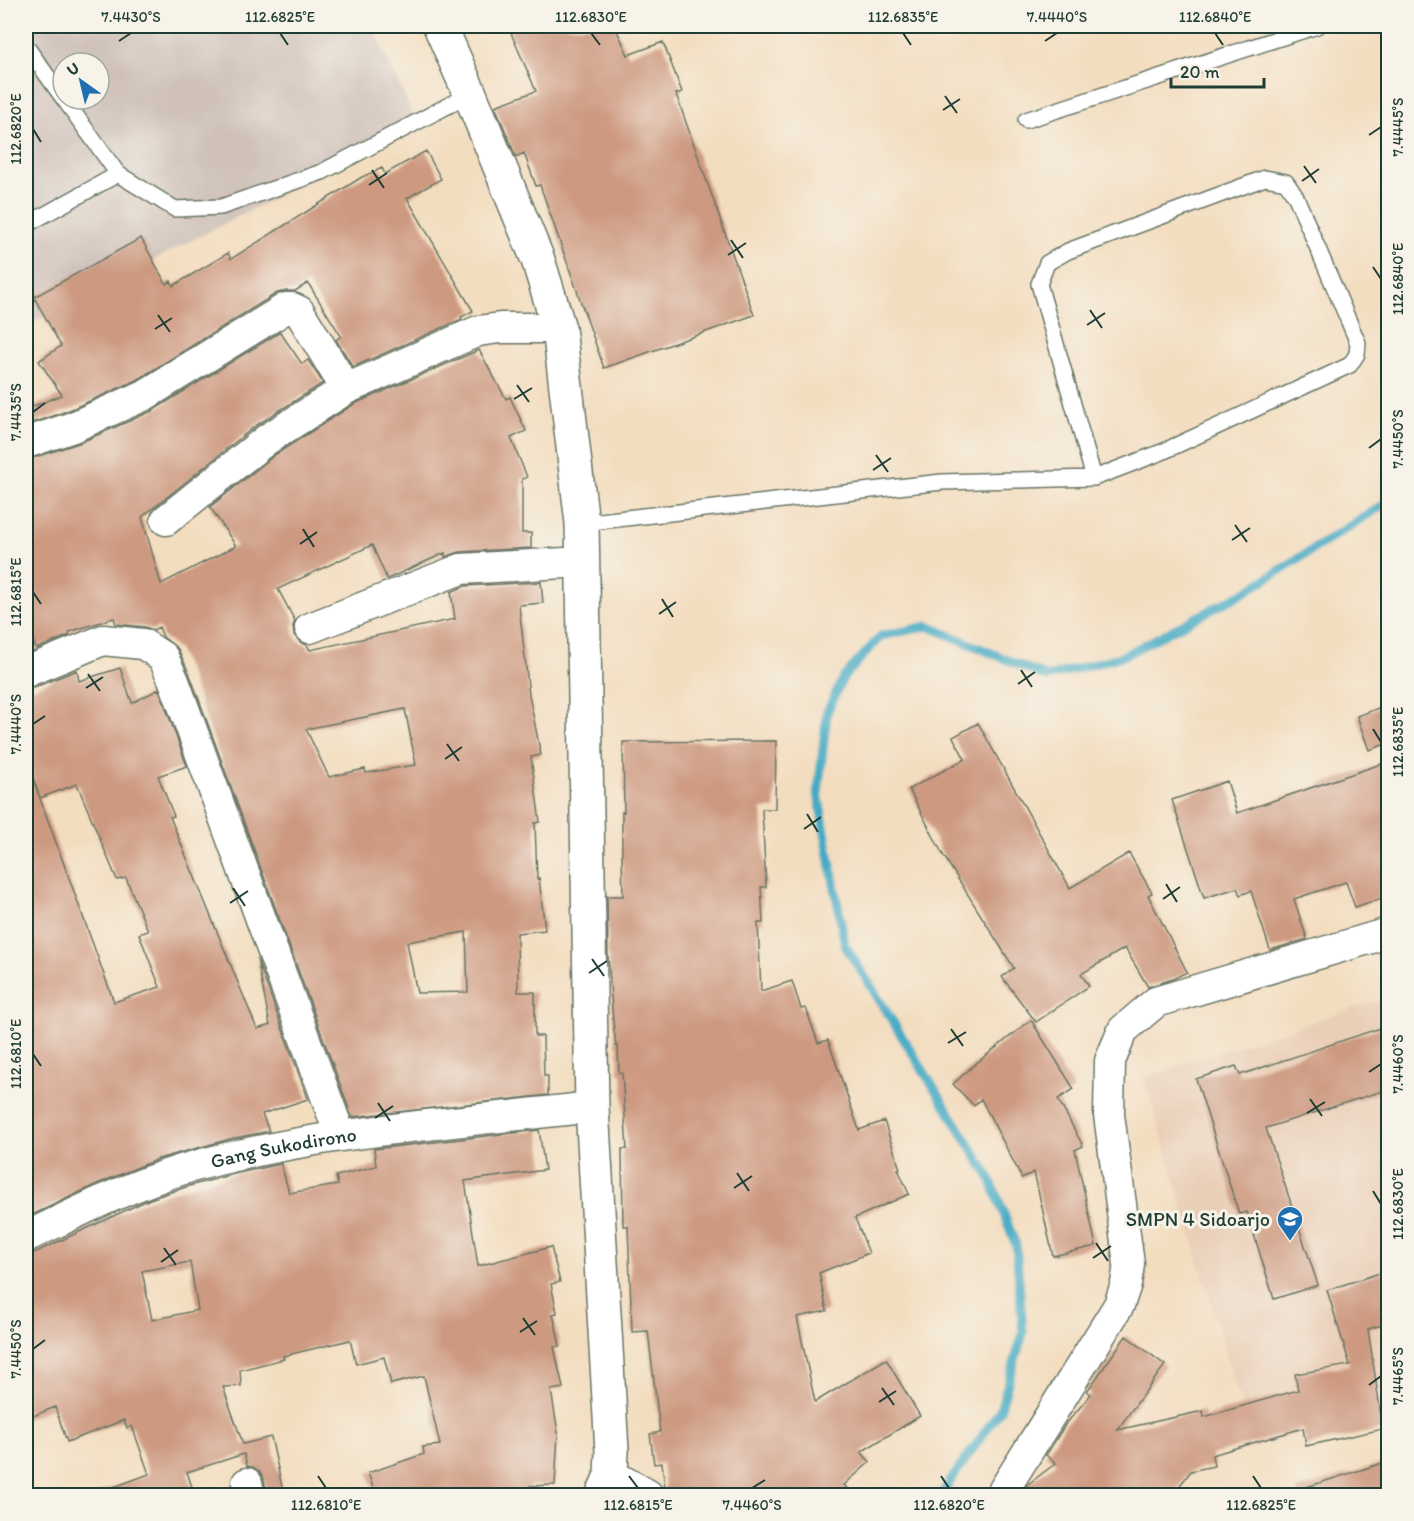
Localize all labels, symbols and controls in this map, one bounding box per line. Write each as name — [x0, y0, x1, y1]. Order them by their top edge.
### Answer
text: 7.4430°S — [101, 8, 161, 26]
text: 112.6825°E — [245, 8, 315, 26]
text: 112.6830°E — [555, 8, 627, 26]
text: 112.6835°E — [868, 8, 938, 26]
text: 7.4440°S — [1027, 8, 1087, 26]
text: 112.6840°E — [1179, 8, 1251, 26]
north arrow — [51, 51, 111, 111]
scale bar — [1171, 51, 1264, 89]
text: U — [63, 58, 83, 80]
text: 20 m — [1180, 61, 1220, 83]
text: 112.6820°E — [7, 93, 25, 165]
text: 7.4445°S — [1389, 98, 1407, 156]
text: 112.6840°E — [1389, 243, 1407, 315]
text: 7.4435°S — [7, 383, 25, 441]
text: 7.4450°S — [1389, 409, 1407, 469]
text: 112.6815°E — [7, 557, 25, 627]
text: 7.4440°S — [7, 694, 25, 754]
text: 112.6835°E — [1389, 707, 1407, 777]
text: 112.6810°E — [7, 1019, 25, 1089]
text: 7.4460°S — [1389, 1034, 1407, 1094]
street label: Gang Sukodirono — [208, 1122, 358, 1173]
text: 112.6830°E — [1389, 1168, 1407, 1240]
school or university icon: SMPN 4 Sidoarjo — [1275, 1204, 1305, 1242]
place label: SMPN 4 Sidoarjo — [1126, 1207, 1270, 1231]
text: 7.4450°S — [7, 1319, 25, 1379]
text: 7.4465°S — [1389, 1347, 1407, 1405]
text: 112.6810°E — [291, 1496, 361, 1514]
text: 112.6815°E — [603, 1496, 673, 1514]
text: 7.4460°S — [722, 1496, 782, 1514]
text: 112.6820°E — [913, 1496, 985, 1514]
text: 112.6825°E — [1226, 1496, 1296, 1514]

